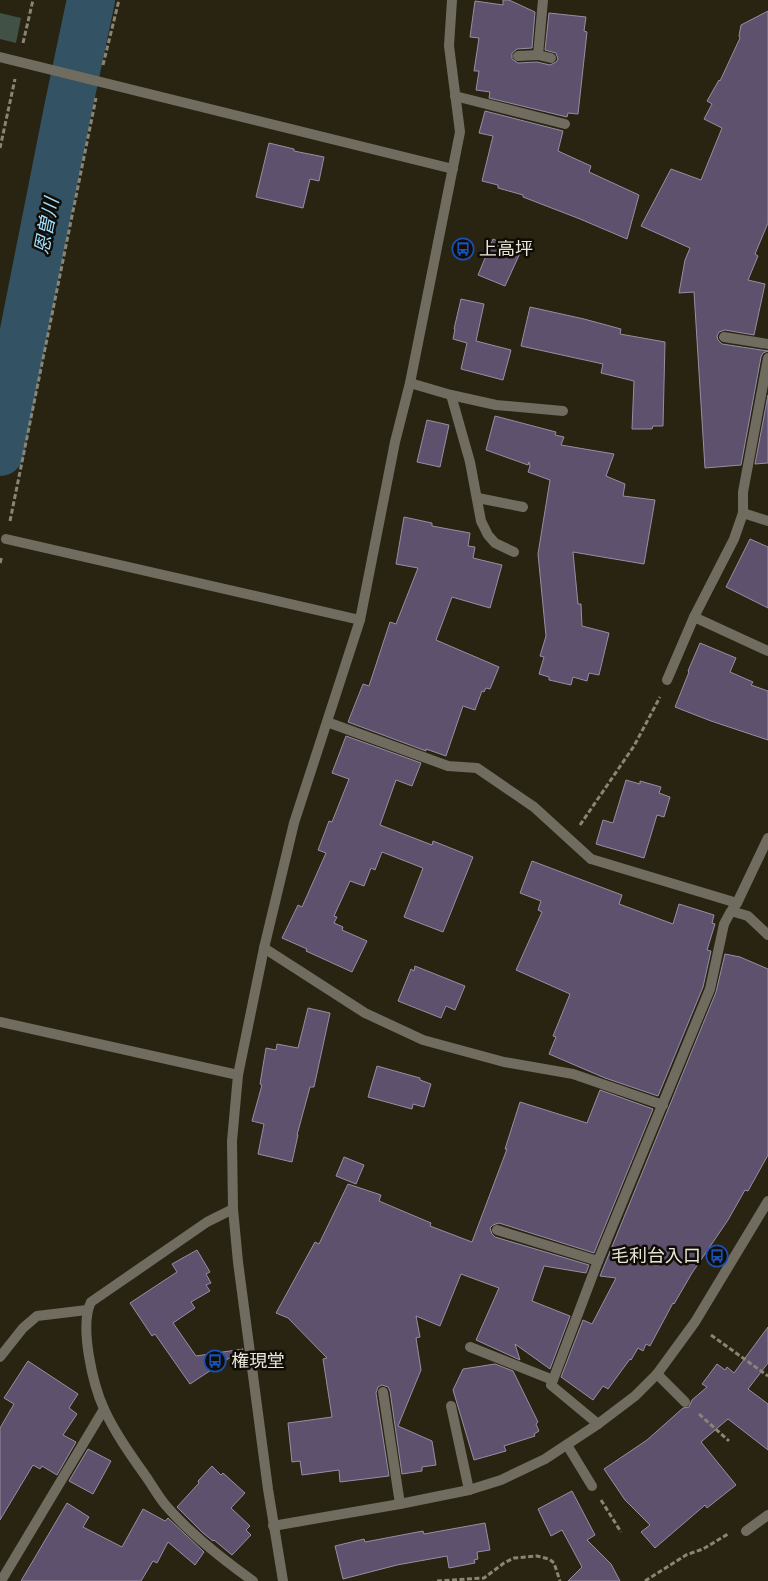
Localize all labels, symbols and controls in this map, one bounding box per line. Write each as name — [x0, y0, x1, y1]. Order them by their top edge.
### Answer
water label: 恩曽川 — [30, 194, 65, 256]
bus stop icon: 上高坪 — [451, 237, 475, 261]
place label: 上高坪 — [479, 238, 533, 260]
bus stop icon: 毛利台入口 — [705, 1244, 729, 1268]
place label: 毛利台入口 — [611, 1245, 701, 1267]
bus stop icon: 権現堂 — [203, 1349, 227, 1373]
place label: 権現堂 — [231, 1350, 285, 1372]

